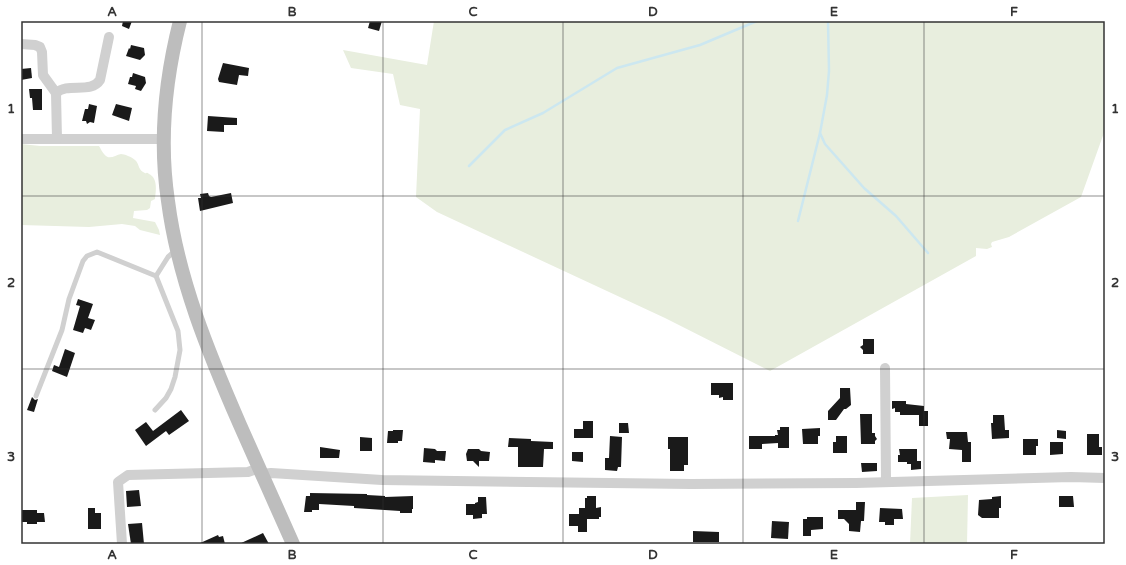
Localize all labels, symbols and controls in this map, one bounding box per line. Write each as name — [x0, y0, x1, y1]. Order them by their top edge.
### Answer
text: A — [107, 4, 117, 20]
text: B — [287, 4, 297, 20]
text: C — [468, 4, 478, 20]
text: D — [648, 4, 658, 20]
text: E — [830, 4, 838, 20]
text: F — [1010, 4, 1018, 20]
text: 1 — [7, 101, 15, 117]
text: 1 — [1111, 101, 1119, 117]
text: 2 — [7, 275, 15, 291]
text: 2 — [1111, 275, 1119, 291]
text: 3 — [7, 449, 15, 465]
text: 3 — [1111, 449, 1119, 465]
text: A — [107, 547, 117, 563]
text: B — [287, 547, 297, 563]
text: C — [468, 547, 478, 563]
text: D — [648, 547, 658, 563]
text: E — [830, 547, 838, 563]
text: F — [1010, 547, 1018, 563]

